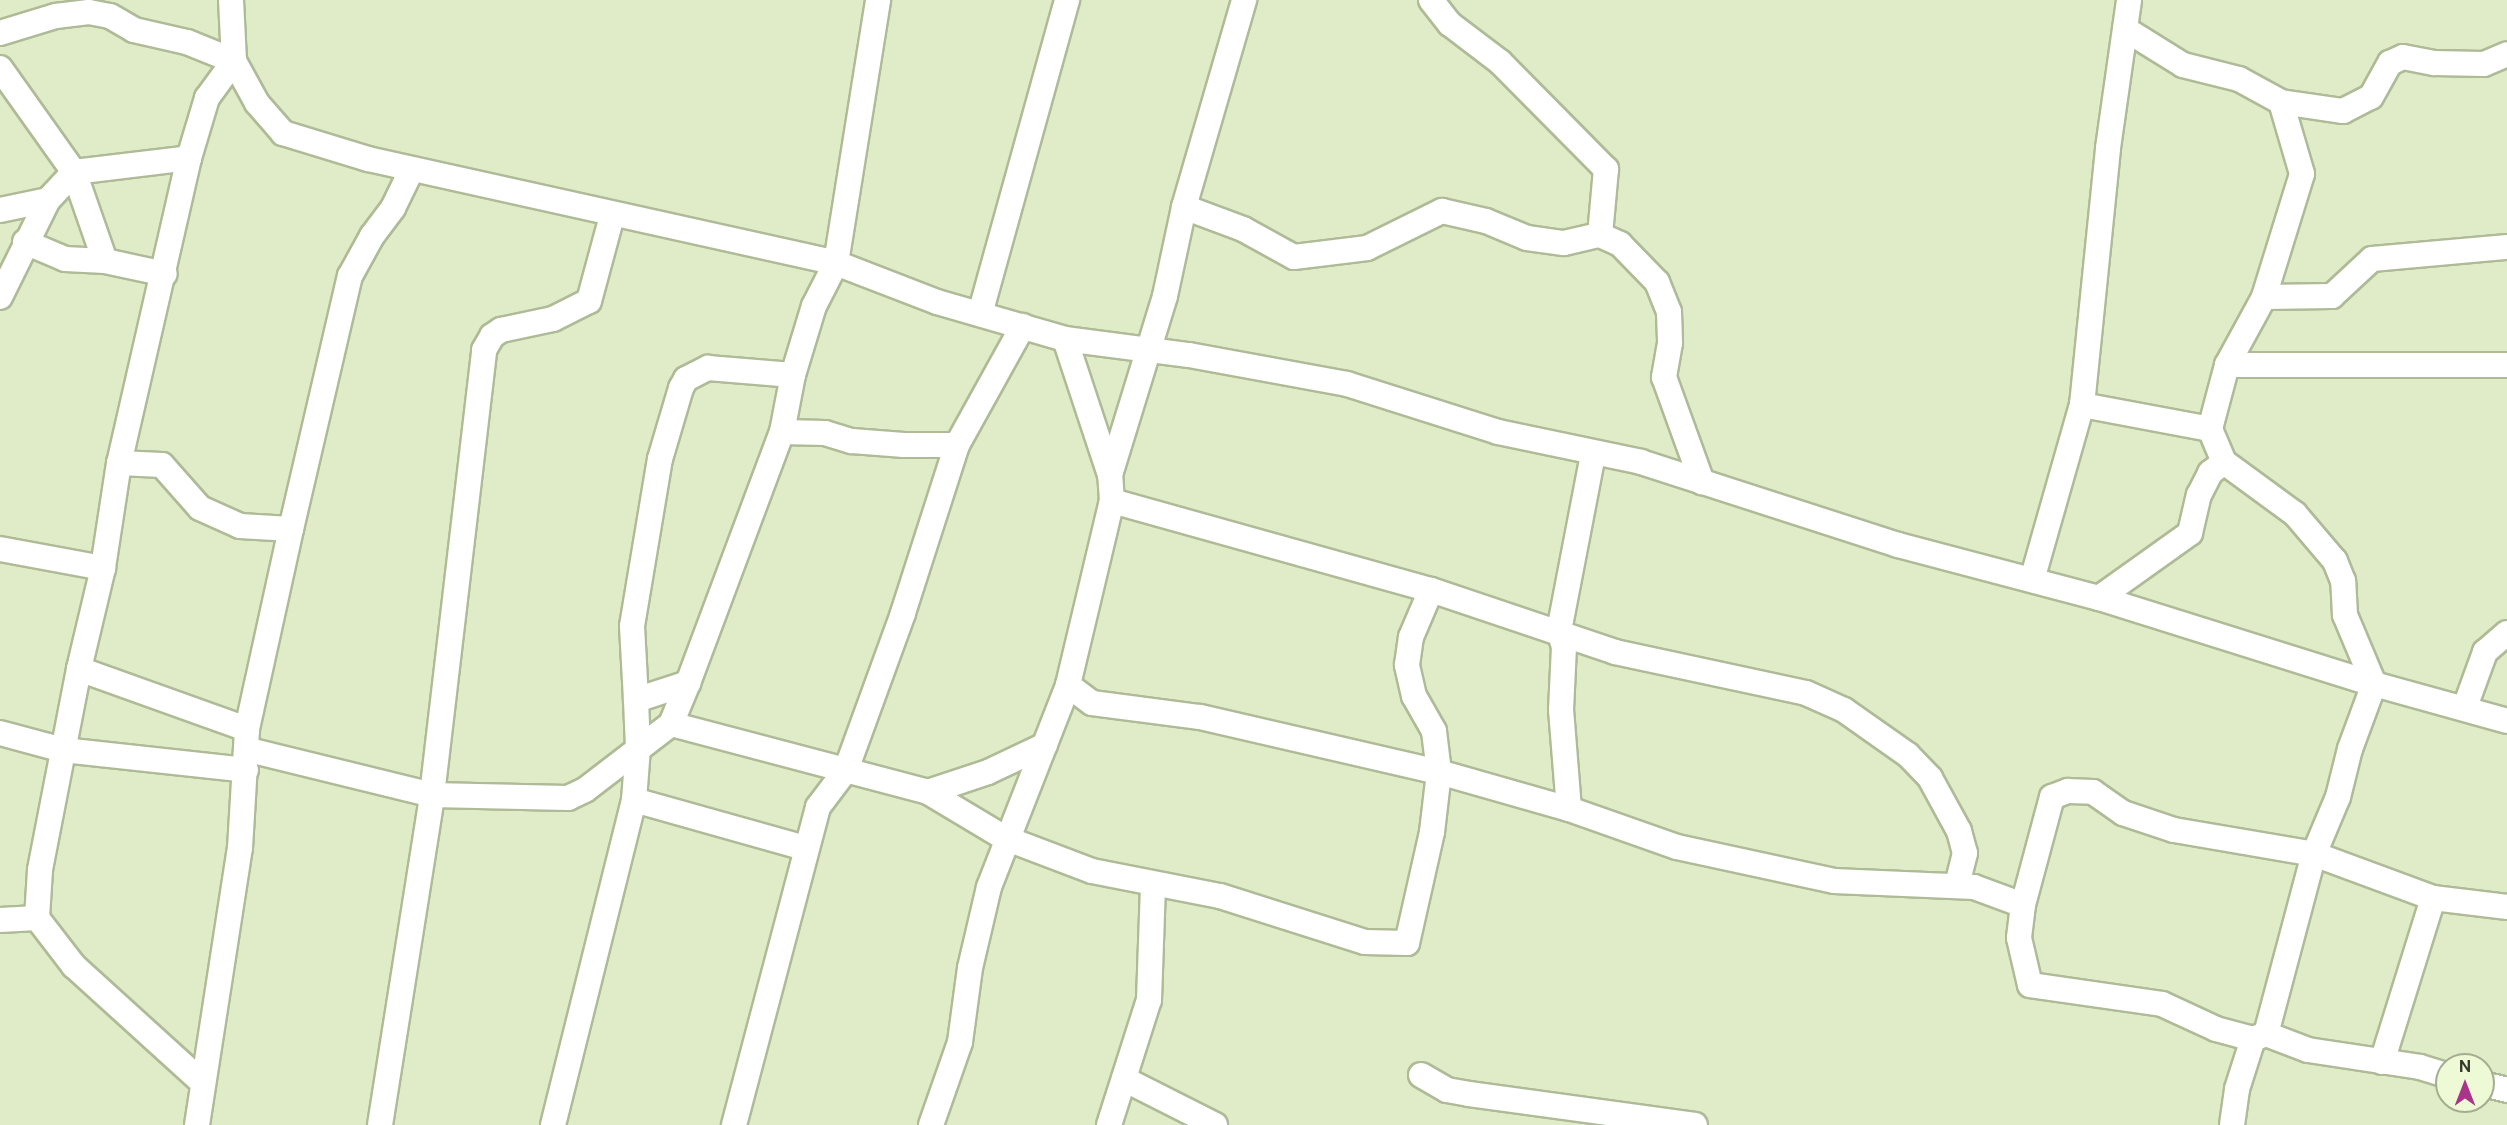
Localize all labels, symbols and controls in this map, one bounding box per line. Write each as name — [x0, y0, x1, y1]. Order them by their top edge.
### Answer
north arrow — [2435, 1053, 2495, 1113]
text: N — [2459, 1057, 2471, 1076]

